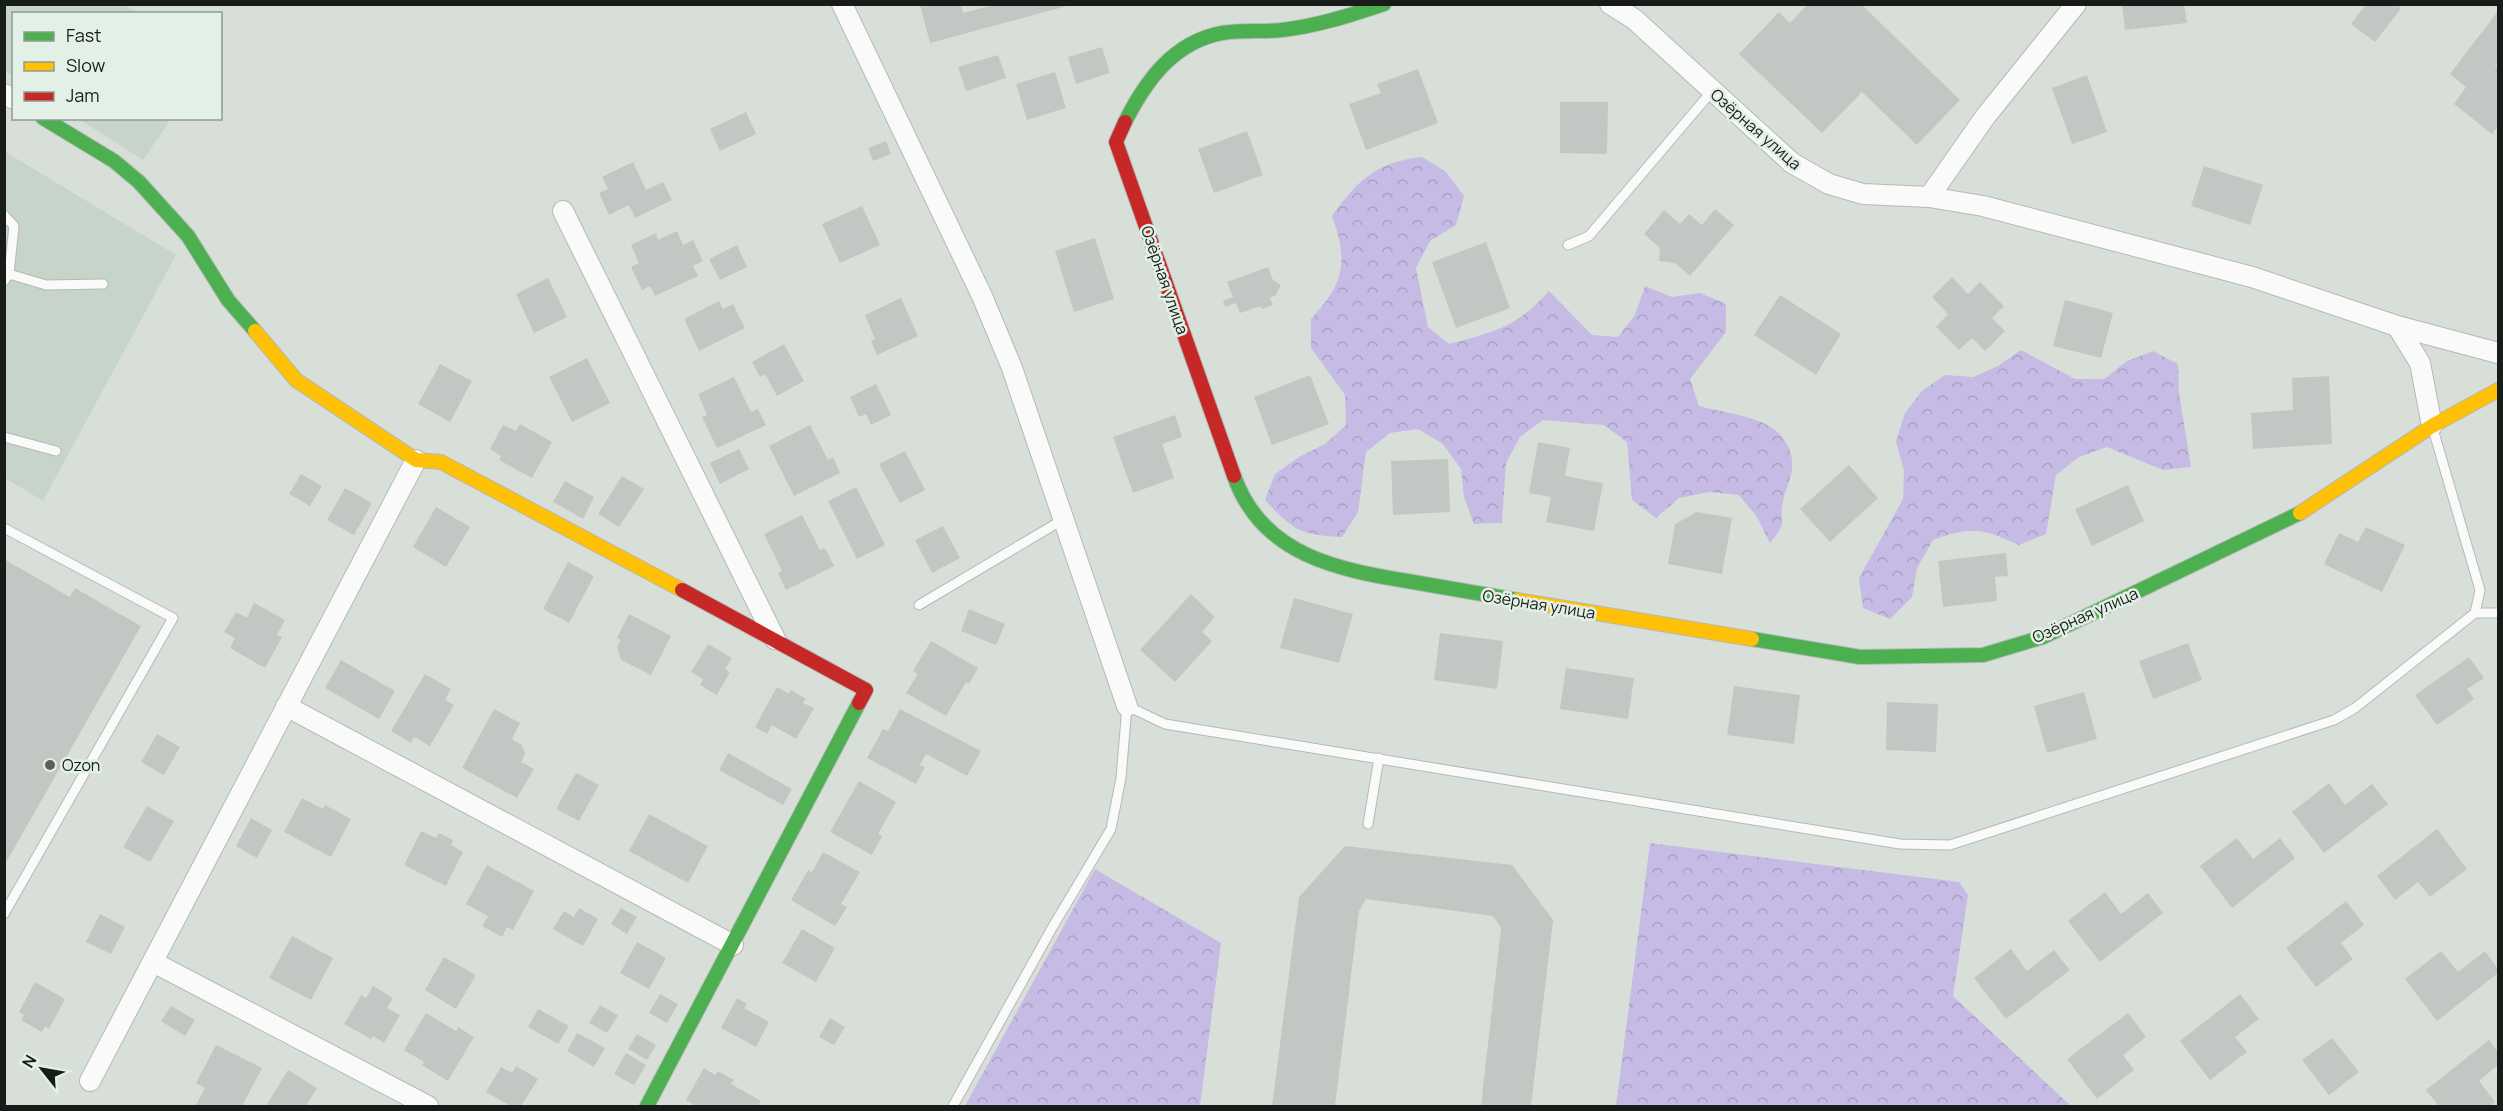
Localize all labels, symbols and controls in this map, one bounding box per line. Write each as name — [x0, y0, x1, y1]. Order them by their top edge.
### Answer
legend — [12, 12, 222, 120]
text: Fast — [66, 23, 101, 47]
text: Slow — [66, 53, 106, 77]
text: Jam — [66, 83, 100, 107]
street label: Озёрная улица — [1706, 83, 1806, 175]
street label: Озёрная улица — [1136, 223, 1194, 337]
street label: Озёрная улица — [2029, 582, 2141, 648]
street label: Озёрная улица — [1481, 584, 1597, 624]
place label: Ozon — [62, 754, 100, 776]
marker: Ozon — [43, 758, 57, 772]
north arrow — [12, 1039, 72, 1099]
text: N — [17, 1051, 42, 1072]

